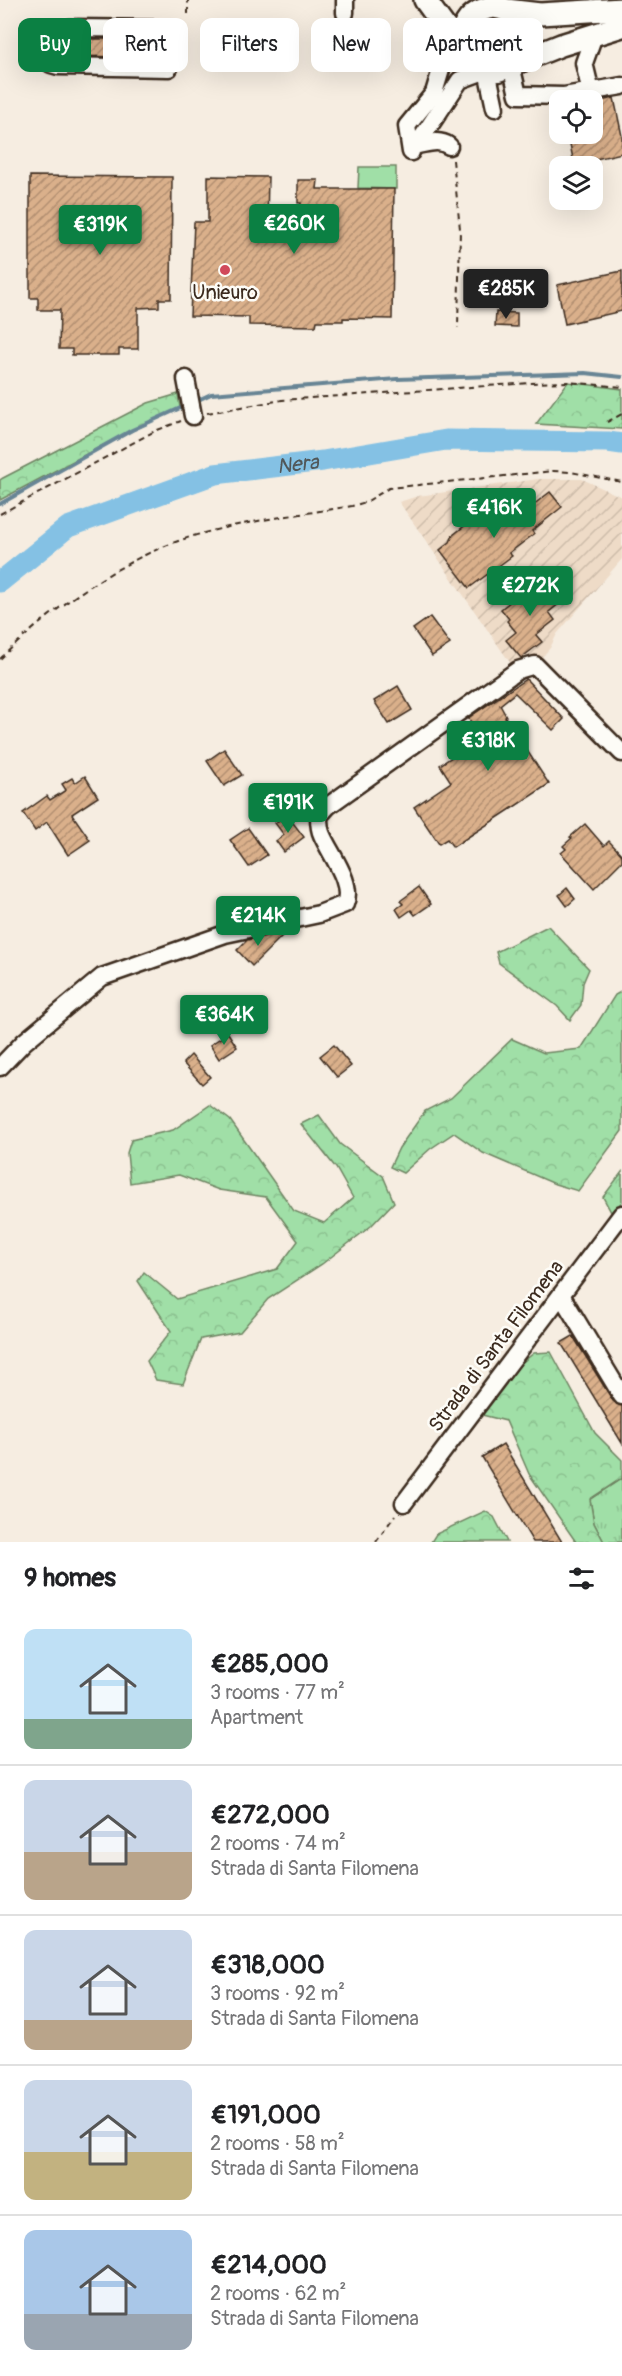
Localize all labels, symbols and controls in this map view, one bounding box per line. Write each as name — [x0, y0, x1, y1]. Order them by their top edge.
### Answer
chip: Buy — [18, 18, 91, 72]
chip: Rent — [103, 18, 188, 72]
chip: Filters — [200, 18, 299, 72]
chip: New — [311, 18, 391, 72]
chip: Apartment — [403, 18, 543, 72]
map controls — [549, 90, 603, 210]
button: locate — [549, 90, 603, 144]
button: layers — [549, 156, 603, 210]
pin: €260K — [252, 204, 336, 255]
pin: €319K — [58, 205, 142, 256]
text: €260K — [263, 211, 325, 236]
text: €319K — [73, 212, 127, 237]
marker: Unieuro — [218, 263, 232, 277]
pin: €285K — [464, 269, 548, 320]
text: €285K — [477, 276, 535, 301]
place label: Unieuro — [192, 280, 258, 305]
water label: Nera — [275, 448, 321, 480]
pin: €416K — [452, 488, 536, 539]
text: €416K — [466, 495, 522, 520]
pin: €272K — [488, 566, 572, 617]
text: €272K — [501, 573, 559, 598]
pin: €318K — [446, 721, 530, 772]
text: €318K — [461, 728, 515, 753]
pin: €191K — [246, 783, 330, 834]
text: €191K — [262, 790, 314, 815]
pin: €214K — [216, 896, 300, 947]
text: €214K — [230, 903, 286, 928]
pin: €364K — [182, 995, 266, 1046]
text: €364K — [194, 1002, 254, 1027]
street label: Strada di Santa Filomena — [423, 1255, 569, 1437]
text: 9 homes — [24, 1562, 116, 1594]
icon: filters — [565, 1562, 598, 1595]
text: €285,000 — [210, 1648, 329, 1680]
icon: home — [72, 1653, 144, 1725]
text: 3 rooms · 77 m² — [210, 1680, 345, 1705]
text: Apartment — [210, 1705, 303, 1730]
text: €272,000 — [210, 1799, 330, 1831]
icon: home — [72, 1804, 144, 1876]
text: 2 rooms · 74 m² — [210, 1831, 346, 1856]
text: Strada di Santa Filomena — [210, 1856, 419, 1881]
text: €318,000 — [210, 1949, 325, 1981]
icon: home — [72, 1954, 144, 2026]
text: 3 rooms · 92 m² — [210, 1981, 345, 2006]
text: Strada di Santa Filomena — [210, 2006, 419, 2031]
text: €191,000 — [210, 2099, 321, 2131]
icon: home — [72, 2104, 144, 2176]
text: 2 rooms · 58 m² — [210, 2131, 345, 2156]
text: Strada di Santa Filomena — [210, 2156, 419, 2181]
text: €214,000 — [210, 2249, 327, 2281]
icon: home — [72, 2254, 144, 2326]
text: 2 rooms · 62 m² — [210, 2281, 346, 2306]
text: Strada di Santa Filomena — [210, 2306, 419, 2331]

